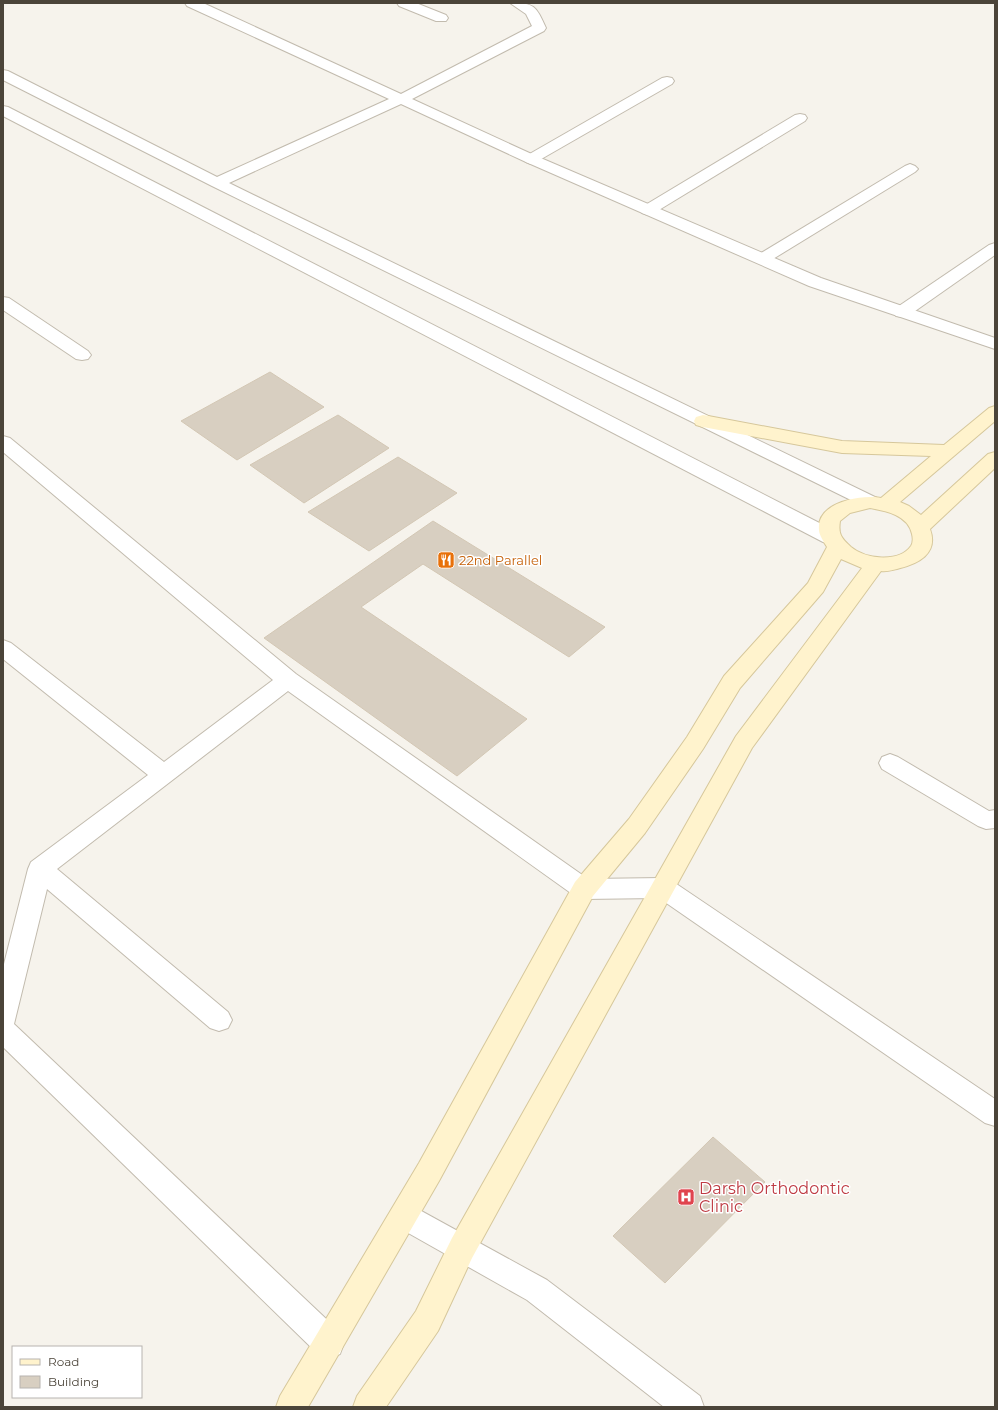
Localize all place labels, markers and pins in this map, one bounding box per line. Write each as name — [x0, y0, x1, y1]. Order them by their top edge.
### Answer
restaurant icon: 22nd Parallel — [436, 550, 456, 570]
place label: 22nd Parallel — [459, 552, 542, 568]
place label: Darsh Orthodontic Clinic — [699, 1179, 850, 1216]
hospital icon: Darsh Orthodontic Clinic — [676, 1187, 696, 1207]

